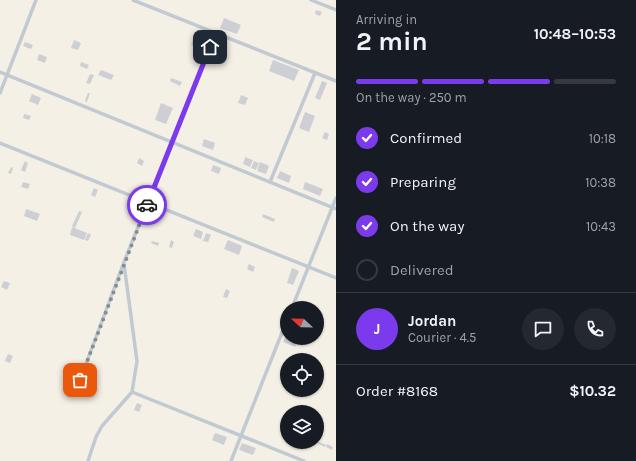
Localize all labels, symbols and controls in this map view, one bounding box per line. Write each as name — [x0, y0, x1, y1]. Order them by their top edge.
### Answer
text: Arriving in — [356, 12, 417, 27]
text: 10:48–10:53 — [534, 25, 616, 43]
text: 2 min — [356, 26, 428, 57]
pin — [193, 30, 227, 64]
icon: home — [199, 36, 221, 58]
text: On the way · 250 m — [356, 90, 467, 105]
icon: check — [356, 127, 378, 149]
text: Confirmed — [390, 129, 462, 147]
text: 10:18 — [589, 131, 616, 146]
icon: check — [356, 171, 378, 193]
text: Preparing — [390, 173, 456, 191]
text: 10:38 — [585, 175, 616, 190]
courier — [127, 185, 167, 225]
icon: car — [136, 194, 158, 216]
icon: check — [356, 215, 378, 237]
text: On the way — [390, 217, 464, 235]
text: 10:43 — [586, 219, 616, 234]
text: Delivered — [390, 261, 454, 279]
north arrow — [280, 301, 324, 345]
map controls — [280, 301, 324, 449]
button: chat — [522, 308, 564, 350]
button: phone — [574, 308, 616, 350]
text: Jordan — [408, 312, 456, 330]
text: J — [374, 320, 380, 338]
text: Courier · 4.5 — [408, 330, 476, 345]
button: locate — [280, 353, 324, 397]
pin — [63, 363, 97, 397]
icon: bag — [69, 369, 91, 391]
text: Order #8168 — [356, 382, 438, 400]
text: $10.32 — [569, 382, 616, 400]
button: layers — [280, 405, 324, 449]

